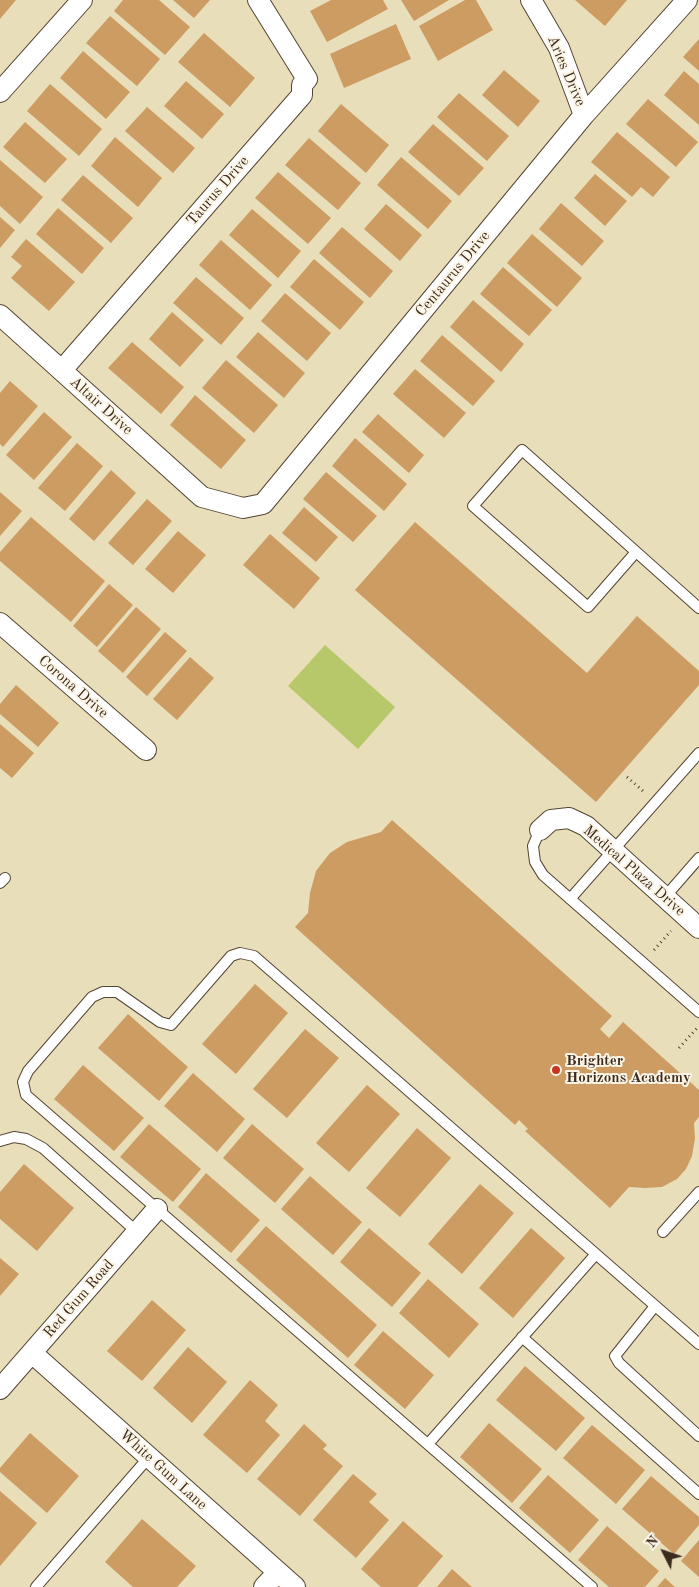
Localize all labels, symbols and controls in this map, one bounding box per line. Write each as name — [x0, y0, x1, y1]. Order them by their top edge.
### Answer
street label: Aries Drive — [543, 33, 589, 109]
street label: Taurus Drive — [183, 153, 253, 229]
street label: Centaurus Drive — [412, 227, 494, 321]
street label: Altair Drive — [66, 373, 136, 439]
street label: Corona Drive — [34, 652, 112, 722]
street label: Medical Plaza Drive — [579, 822, 689, 920]
place label: Brighter Horizons Academy — [566, 1052, 691, 1087]
marker: Brighter Horizons Academy — [550, 1064, 562, 1076]
street label: Red Gum Road — [40, 1256, 118, 1342]
street label: White Gum Lane — [115, 1426, 211, 1514]
north arrow — [639, 1527, 689, 1577]
text: N — [644, 1534, 661, 1551]

